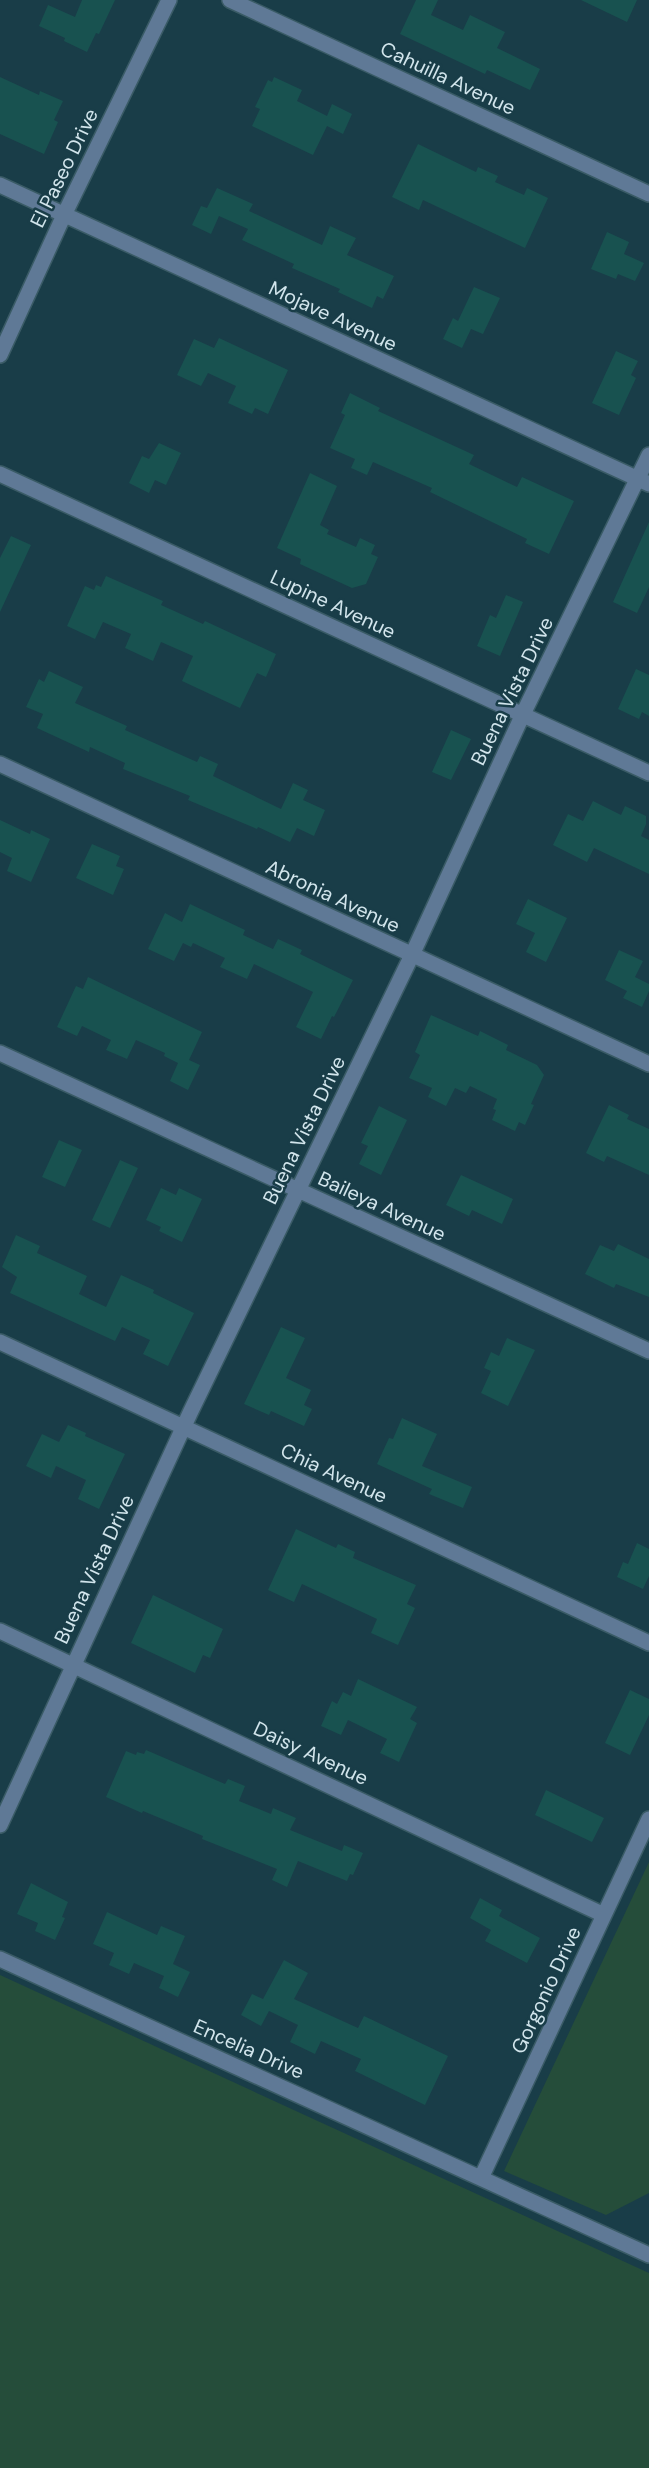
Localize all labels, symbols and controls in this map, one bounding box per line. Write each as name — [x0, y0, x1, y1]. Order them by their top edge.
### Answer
street label: Cahuilla Avenue — [376, 35, 520, 121]
street label: El Paseo Drive — [24, 104, 104, 232]
street label: Mojave Avenue — [265, 275, 401, 357]
street label: Lupine Avenue — [266, 564, 400, 644]
street label: Buena Vista Drive — [465, 613, 559, 769]
street label: Abronia Avenue — [262, 854, 404, 938]
street label: Buena Vista Drive — [257, 1052, 351, 1208]
street label: Baileya Avenue — [314, 1165, 450, 1247]
street label: Chia Avenue — [276, 1437, 392, 1509]
street label: Buena Vista Drive — [48, 1490, 140, 1648]
street label: Daisy Avenue — [250, 1715, 372, 1791]
street label: Gorgonio Drive — [505, 1922, 587, 2058]
street label: Encelia Drive — [190, 2013, 308, 2085]

